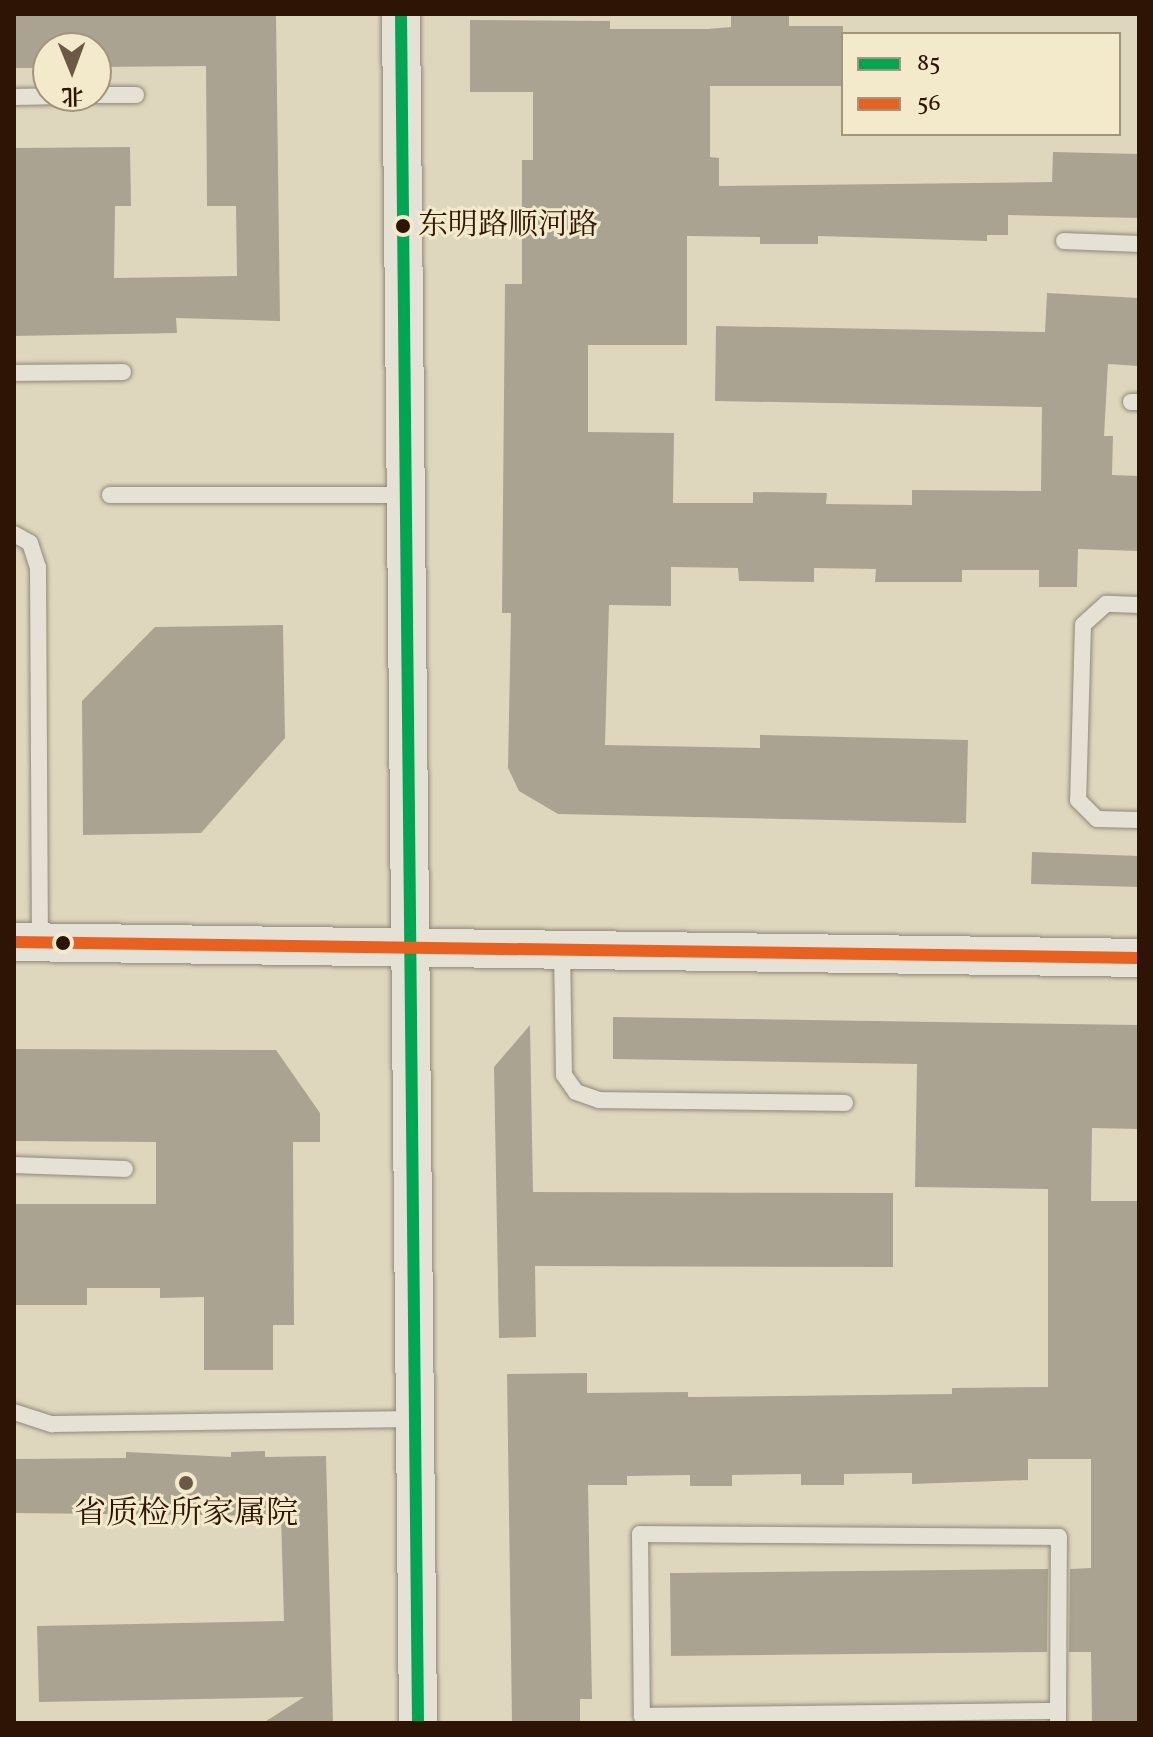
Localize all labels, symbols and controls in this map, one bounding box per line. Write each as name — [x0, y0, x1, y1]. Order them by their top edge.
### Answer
north arrow — [32, 32, 112, 112]
legend — [841, 32, 1121, 136]
text: 85 — [917, 47, 941, 81]
text: 北 — [61, 79, 84, 110]
text: 56 — [917, 87, 941, 121]
place label: 东明路顺河路 — [418, 208, 598, 244]
marker: 东明路顺河路 — [395, 218, 411, 234]
unlabelled marker — [55, 935, 71, 951]
marker: 省质检所家属院 — [177, 1474, 195, 1492]
place label: 省质检所家属院 — [74, 1496, 298, 1534]

